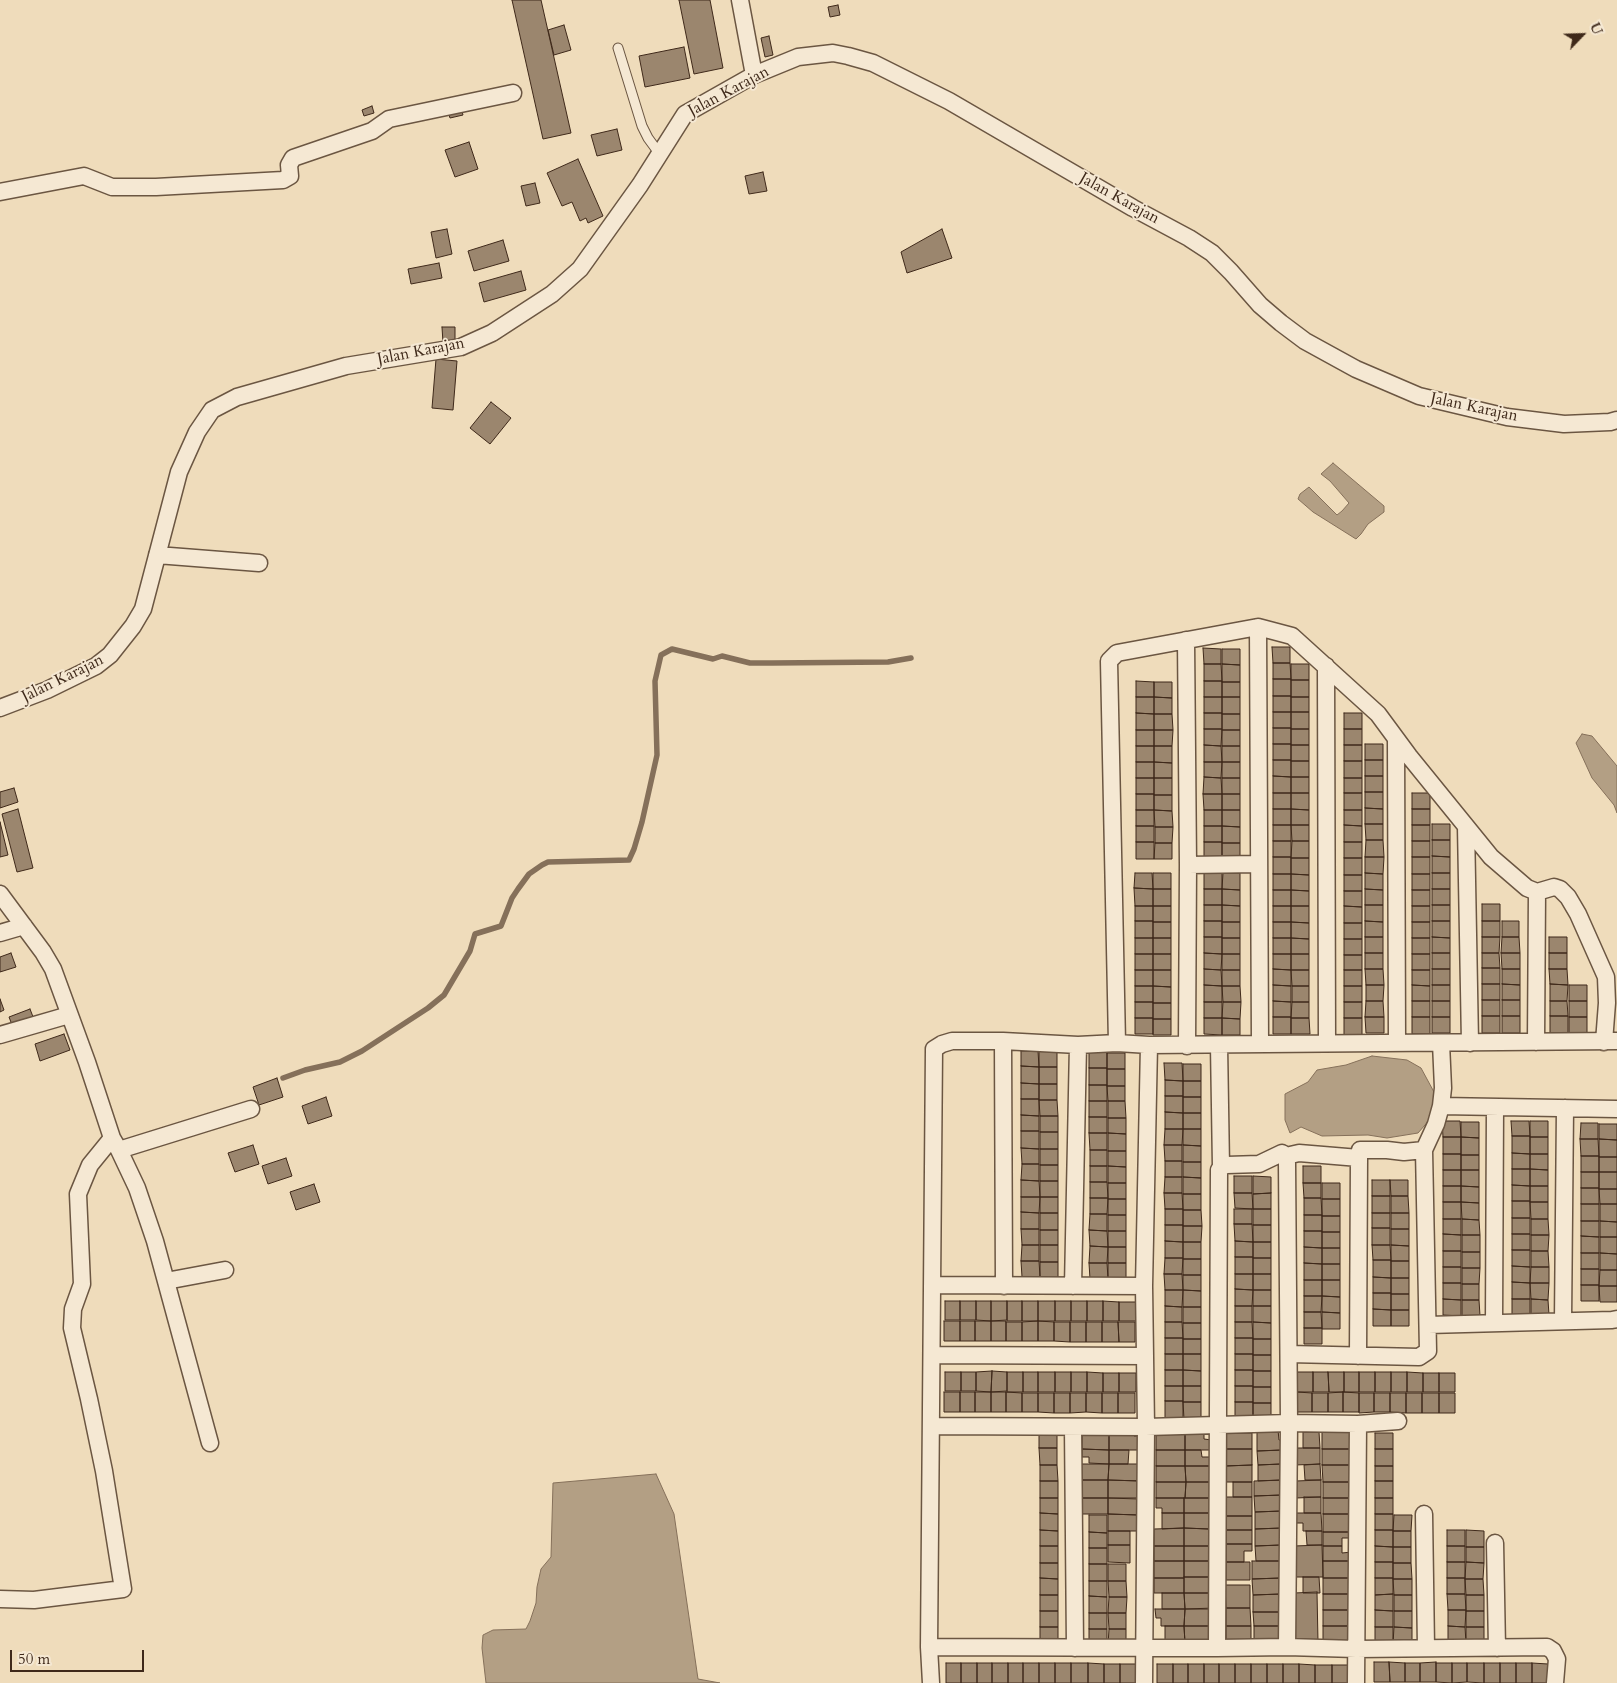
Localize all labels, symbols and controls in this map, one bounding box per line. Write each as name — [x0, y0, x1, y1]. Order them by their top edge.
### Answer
north arrow — [1557, 10, 1607, 60]
text: U — [1585, 20, 1607, 38]
street label: Jalan Karajan — [685, 63, 773, 121]
street label: Jalan Karajan — [1076, 169, 1162, 229]
street label: Jalan Karajan — [376, 334, 466, 370]
street label: Jalan Karajan — [1429, 389, 1519, 427]
street label: Jalan Karajan — [19, 651, 107, 707]
scale bar — [12, 1640, 146, 1672]
text: 50 m — [18, 1649, 50, 1669]

